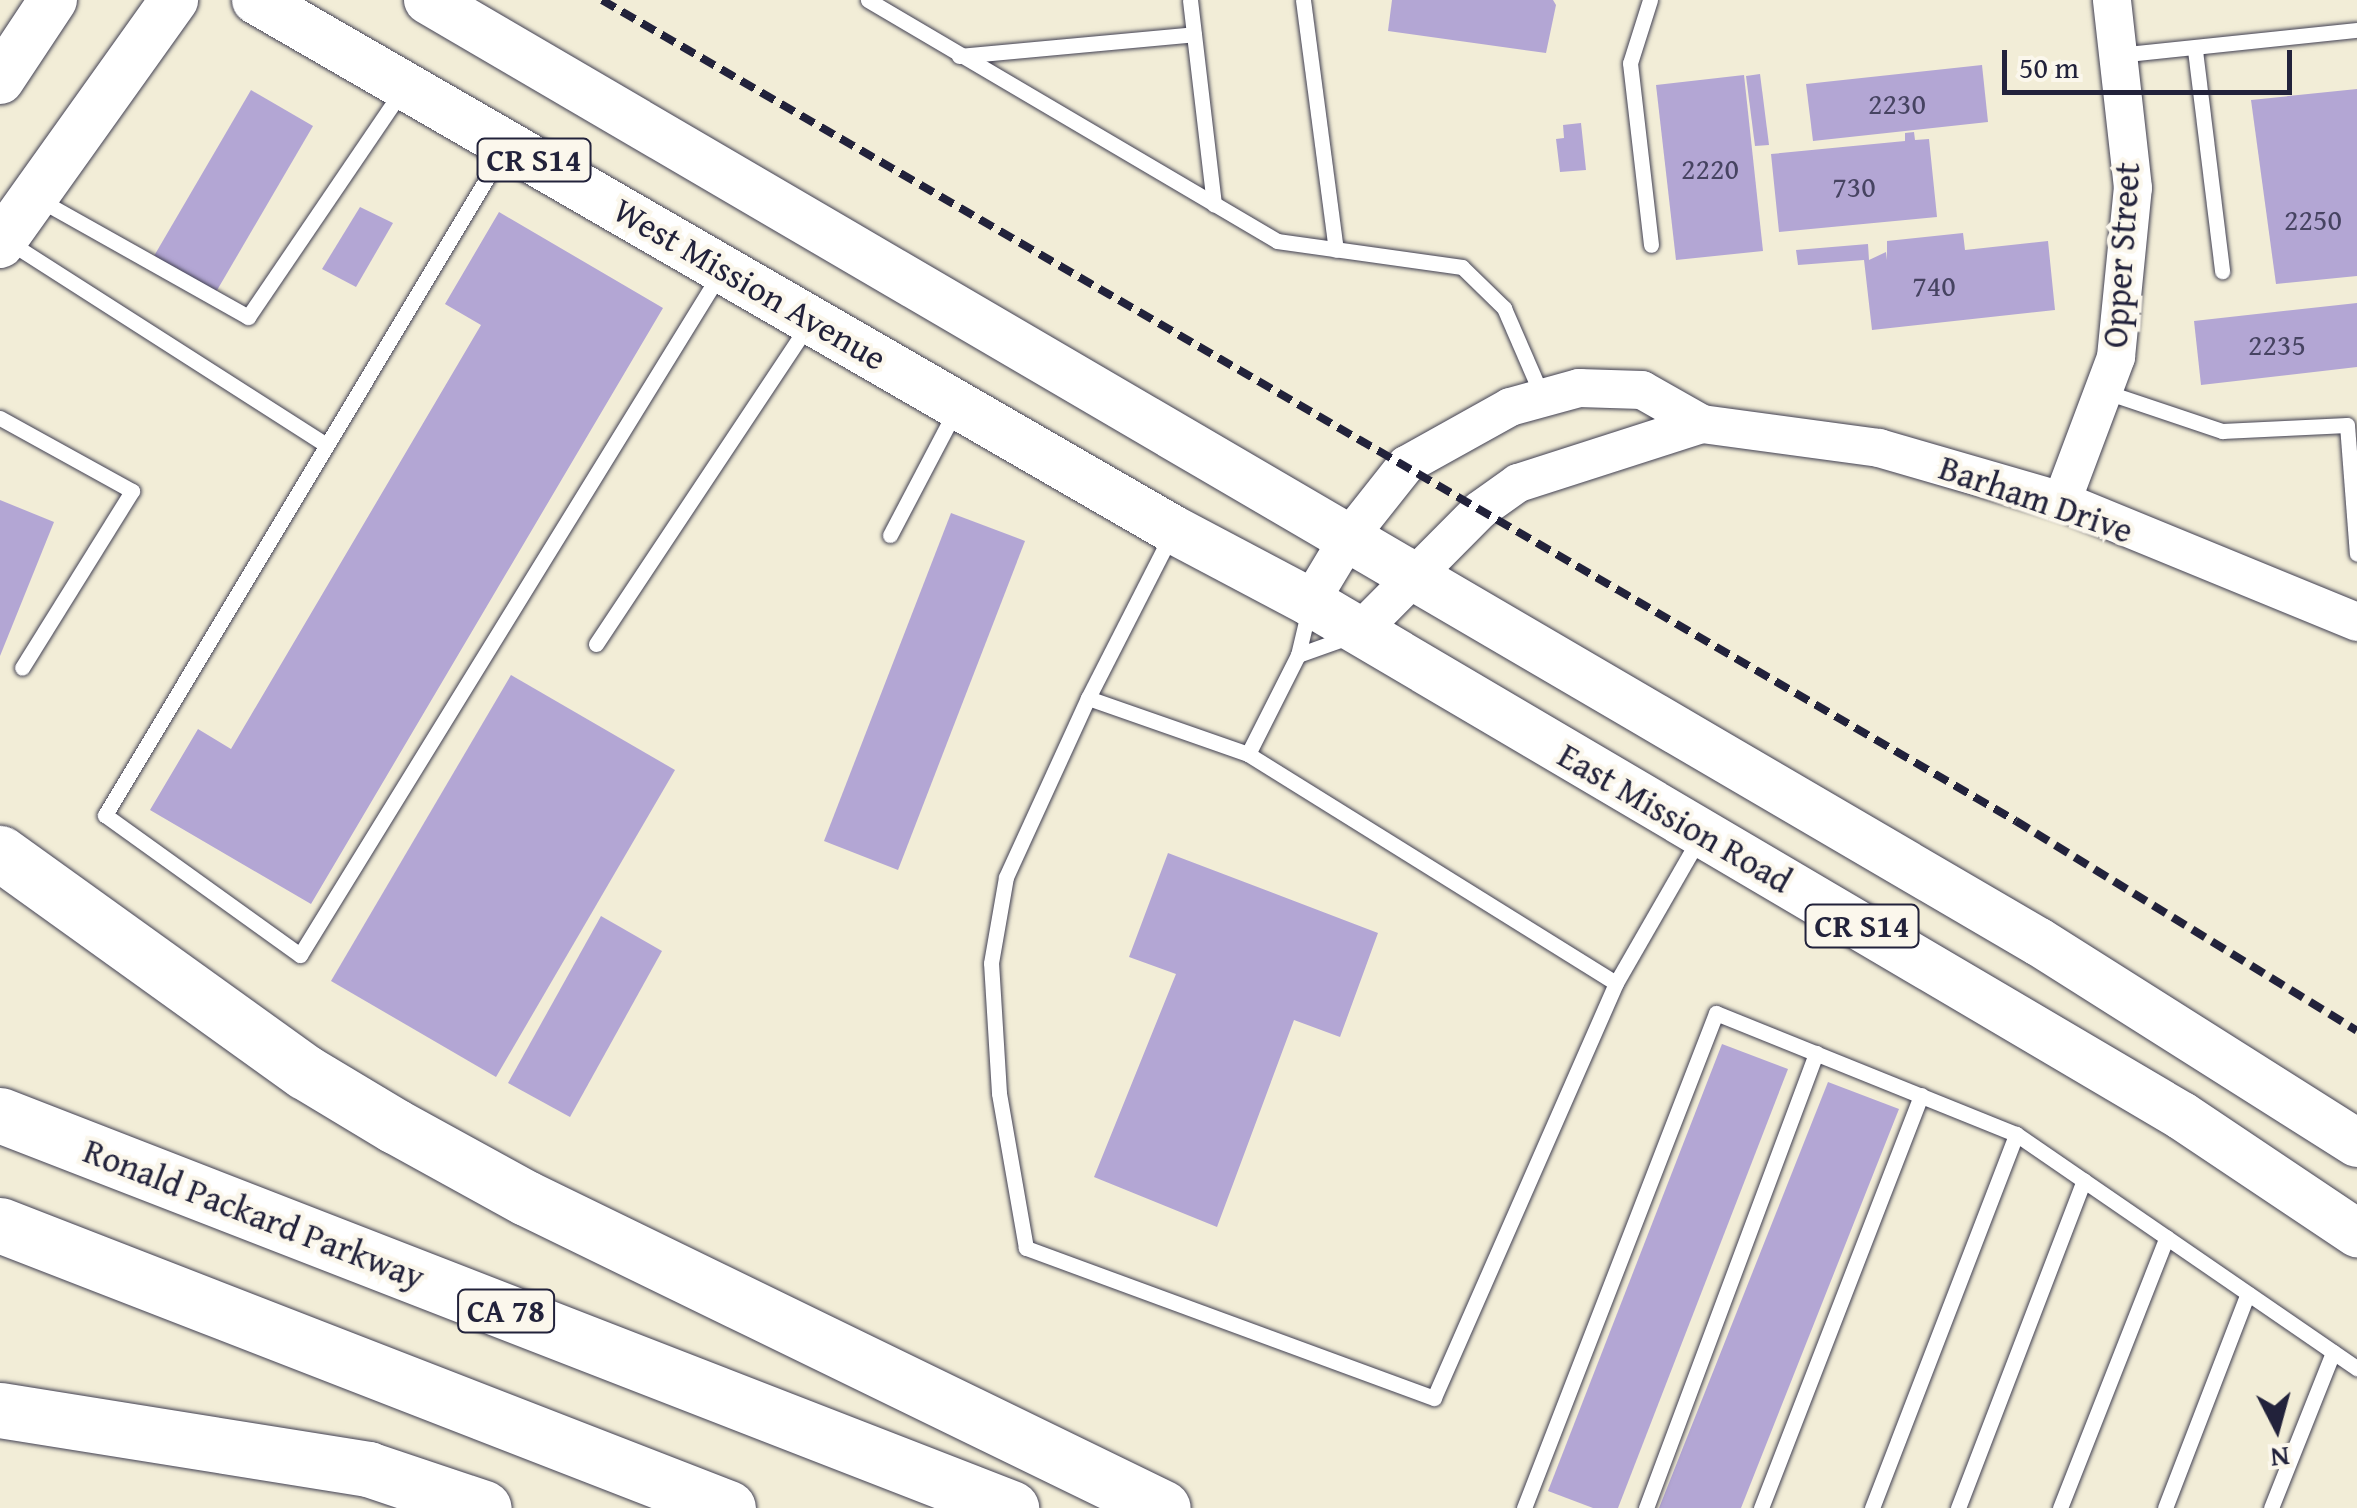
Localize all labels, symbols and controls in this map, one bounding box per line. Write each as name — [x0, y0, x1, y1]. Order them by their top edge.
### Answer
scale bar — [2007, 30, 2297, 92]
text: 50 m — [2019, 45, 2079, 89]
house number: 2230 — [1868, 85, 1926, 121]
road number: CR S14 — [476, 133, 592, 187]
house number: 2220 — [1681, 150, 1739, 186]
street label: Opper Street — [2094, 161, 2148, 349]
house number: 730 — [1832, 168, 1876, 204]
street label: West Mission Avenue — [606, 189, 894, 379]
house number: 2250 — [2284, 201, 2342, 237]
house number: 740 — [1912, 267, 1956, 303]
house number: 2235 — [2248, 326, 2306, 362]
street label: Barham Drive — [1934, 446, 2138, 552]
street label: East Mission Road — [1551, 734, 1799, 902]
road number: CR S14 — [1804, 899, 1920, 953]
street label: Ronald Packard Parkway — [78, 1130, 430, 1298]
road number: CA 78 — [456, 1284, 556, 1338]
north arrow — [2227, 1378, 2327, 1478]
text: N — [2269, 1437, 2292, 1480]

